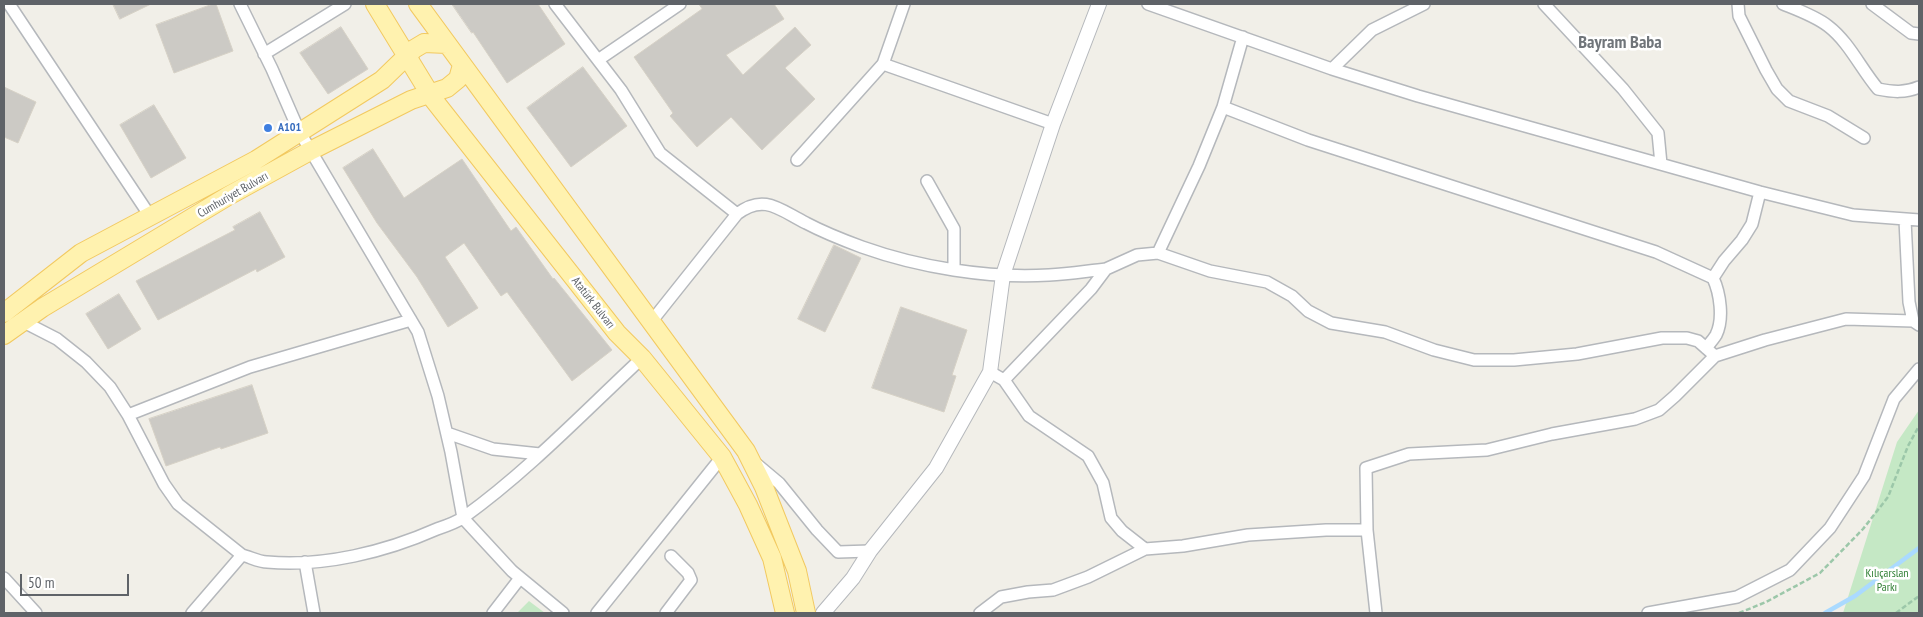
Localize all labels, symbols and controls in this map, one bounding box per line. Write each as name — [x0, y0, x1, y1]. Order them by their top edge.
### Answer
district label: Bayram Baba — [1578, 32, 1662, 54]
place label: A101 — [278, 121, 301, 135]
marker: A101 — [262, 122, 274, 134]
street label: Cumhuriyet Bulvarı — [195, 169, 271, 221]
street label: Atatürk Bulvarı — [568, 274, 618, 332]
scale bar — [22, 564, 131, 596]
park label: Kılıçarslan Parkı — [1865, 567, 1909, 595]
text: 50 m — [28, 573, 54, 592]

